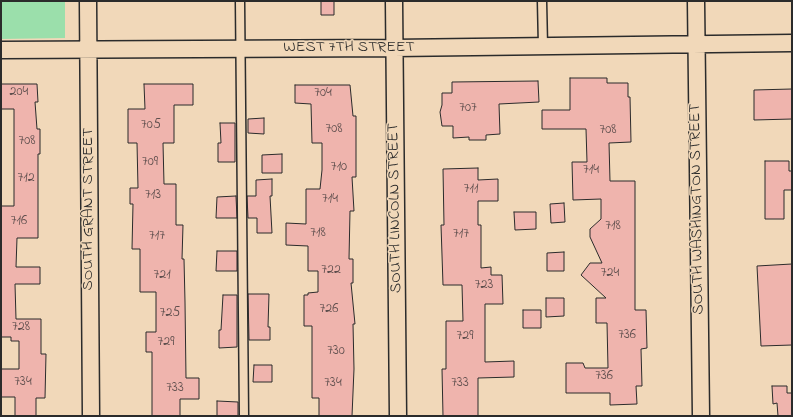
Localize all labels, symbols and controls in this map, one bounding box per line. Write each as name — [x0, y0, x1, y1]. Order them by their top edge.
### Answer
street label: WEST 7TH STREET — [283, 38, 415, 58]
house number: 204 — [10, 85, 28, 101]
house number: 704 — [314, 86, 332, 102]
house number: 707 — [459, 101, 477, 117]
street label: SOUTH WASHINGTON STREET — [687, 103, 709, 315]
house number: 705 — [141, 118, 161, 134]
house number: 708 — [325, 122, 343, 138]
street label: SOUTH LINCOLN STREET — [385, 123, 407, 293]
house number: 708 — [599, 123, 617, 139]
street label: SOUTH GRANT STREET — [79, 128, 99, 290]
house number: 708 — [18, 134, 36, 150]
house number: 709 — [142, 155, 158, 171]
house number: 710 — [331, 160, 347, 176]
house number: 714 — [583, 163, 599, 179]
house number: 712 — [17, 171, 35, 187]
house number: 711 — [464, 182, 478, 198]
house number: 713 — [145, 188, 161, 204]
house number: 714 — [322, 192, 338, 208]
house number: 716 — [11, 214, 27, 230]
house number: 718 — [605, 219, 621, 235]
house number: 718 — [310, 226, 326, 242]
house number: 717 — [453, 227, 469, 243]
house number: 717 — [149, 229, 165, 245]
house number: 722 — [321, 263, 341, 279]
house number: 724 — [601, 266, 619, 282]
house number: 721 — [153, 268, 171, 284]
house number: 723 — [475, 278, 493, 294]
house number: 726 — [320, 302, 338, 318]
house number: 725 — [160, 306, 180, 322]
house number: 728 — [12, 320, 30, 336]
house number: 736 — [618, 328, 636, 344]
house number: 729 — [457, 329, 473, 345]
house number: 729 — [158, 335, 174, 351]
house number: 730 — [327, 344, 345, 360]
house number: 736 — [595, 369, 613, 385]
house number: 734 — [14, 375, 32, 391]
house number: 734 — [324, 376, 342, 392]
house number: 733 — [451, 376, 469, 392]
house number: 733 — [166, 381, 184, 397]

